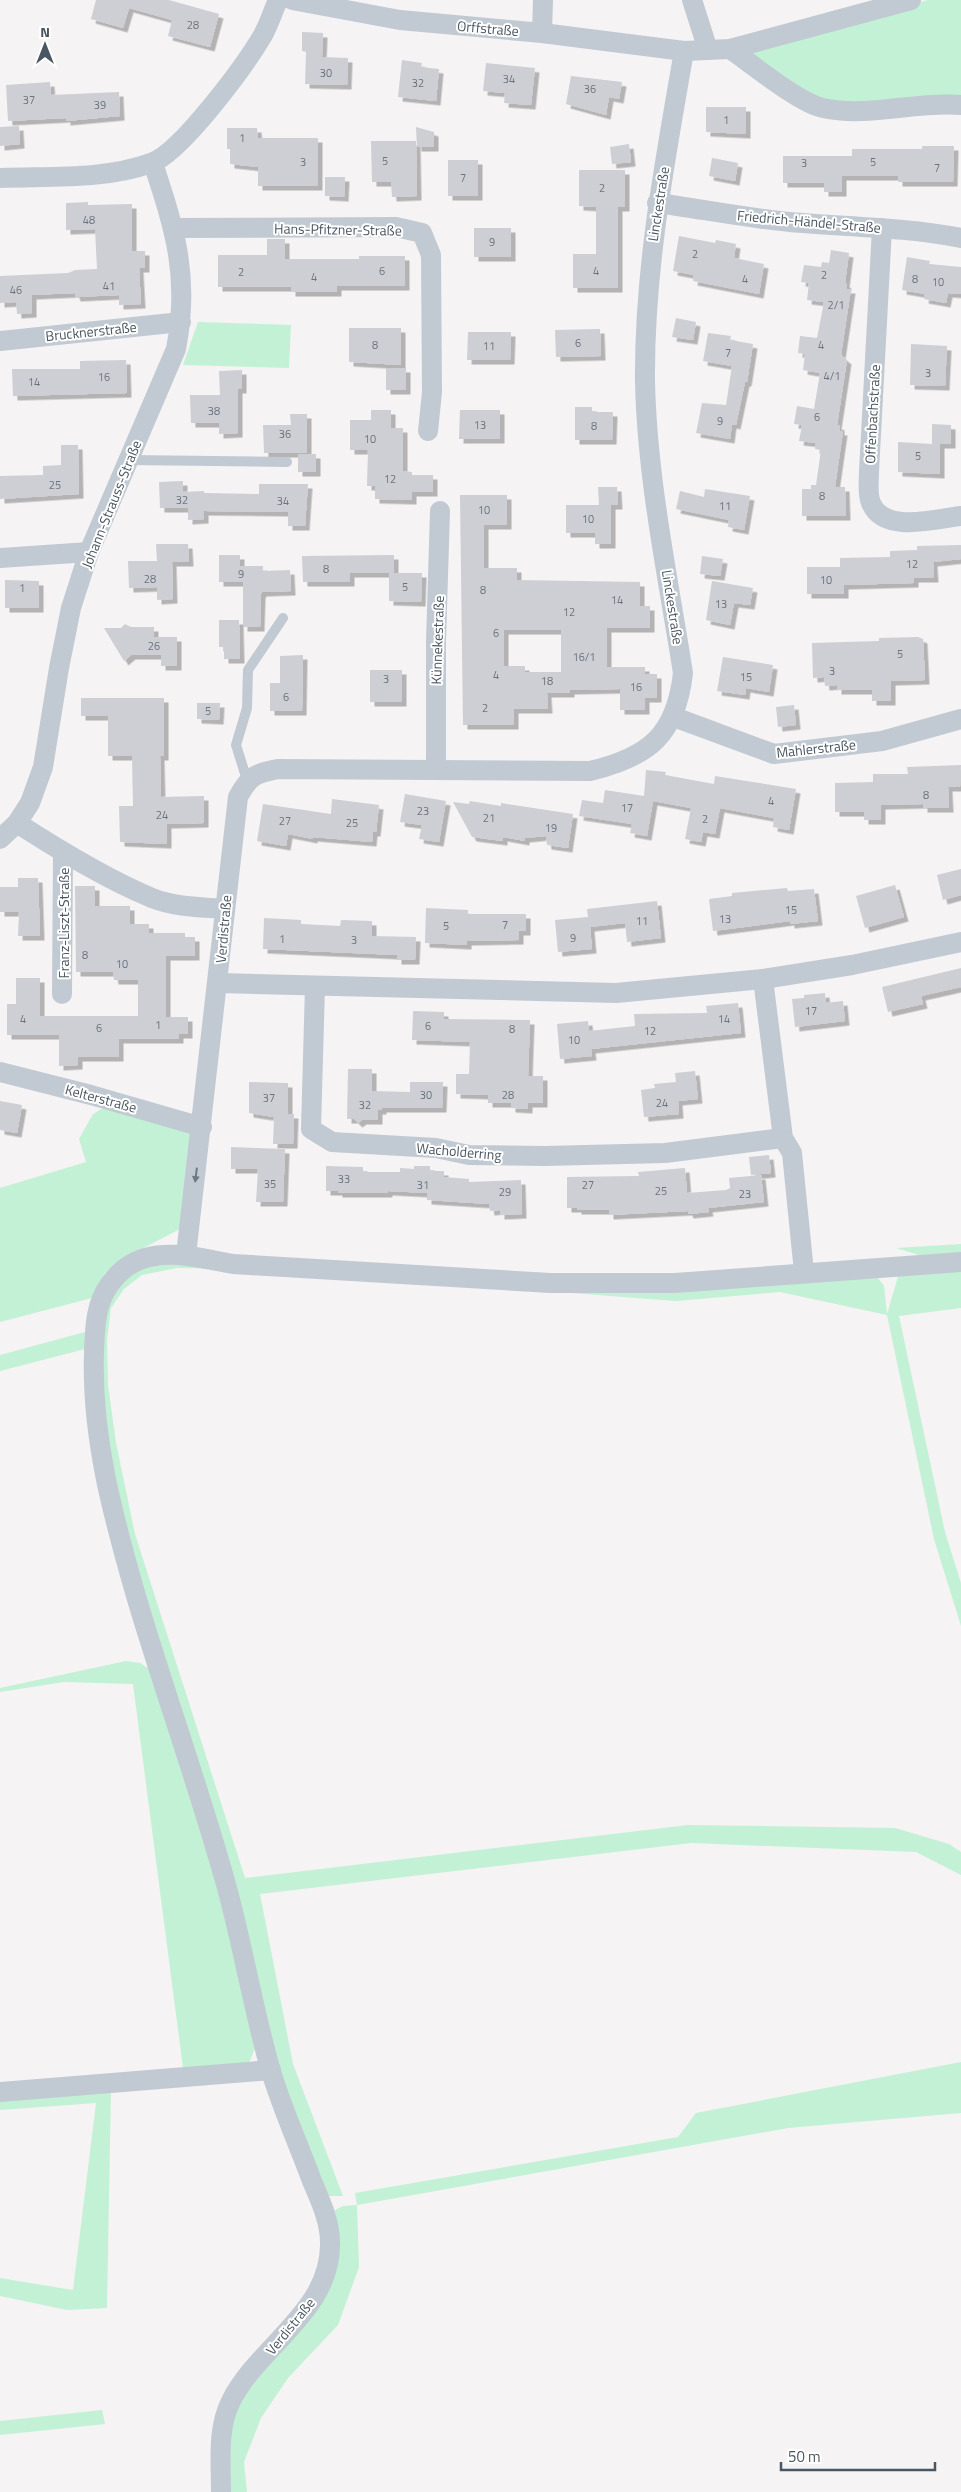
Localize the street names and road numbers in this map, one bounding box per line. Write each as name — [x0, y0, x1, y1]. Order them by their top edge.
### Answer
street label: Orffstraße — [456, 15, 520, 41]
street label: Linckestraße — [642, 165, 674, 243]
street label: Friedrich-Händel-Straße — [736, 204, 882, 238]
street label: Hans-Pfitzner-Straße — [274, 217, 402, 241]
street label: Brucknerstraße — [44, 316, 138, 346]
street label: Offenbachstraße — [859, 364, 885, 464]
street label: Johann-Strauss-Straße — [76, 437, 146, 571]
street label: Linckestraße — [657, 568, 689, 646]
street label: Künnekestraße — [425, 595, 449, 685]
street label: Mahlerstraße — [775, 733, 857, 763]
street label: Franz-Liszt-Straße — [53, 868, 74, 978]
street label: Verdistraße — [210, 894, 236, 964]
street label: Kelterstraße — [63, 1078, 139, 1118]
street label: Wacholderring — [416, 1137, 502, 1165]
street label: Verdistraße — [260, 2293, 320, 2359]

